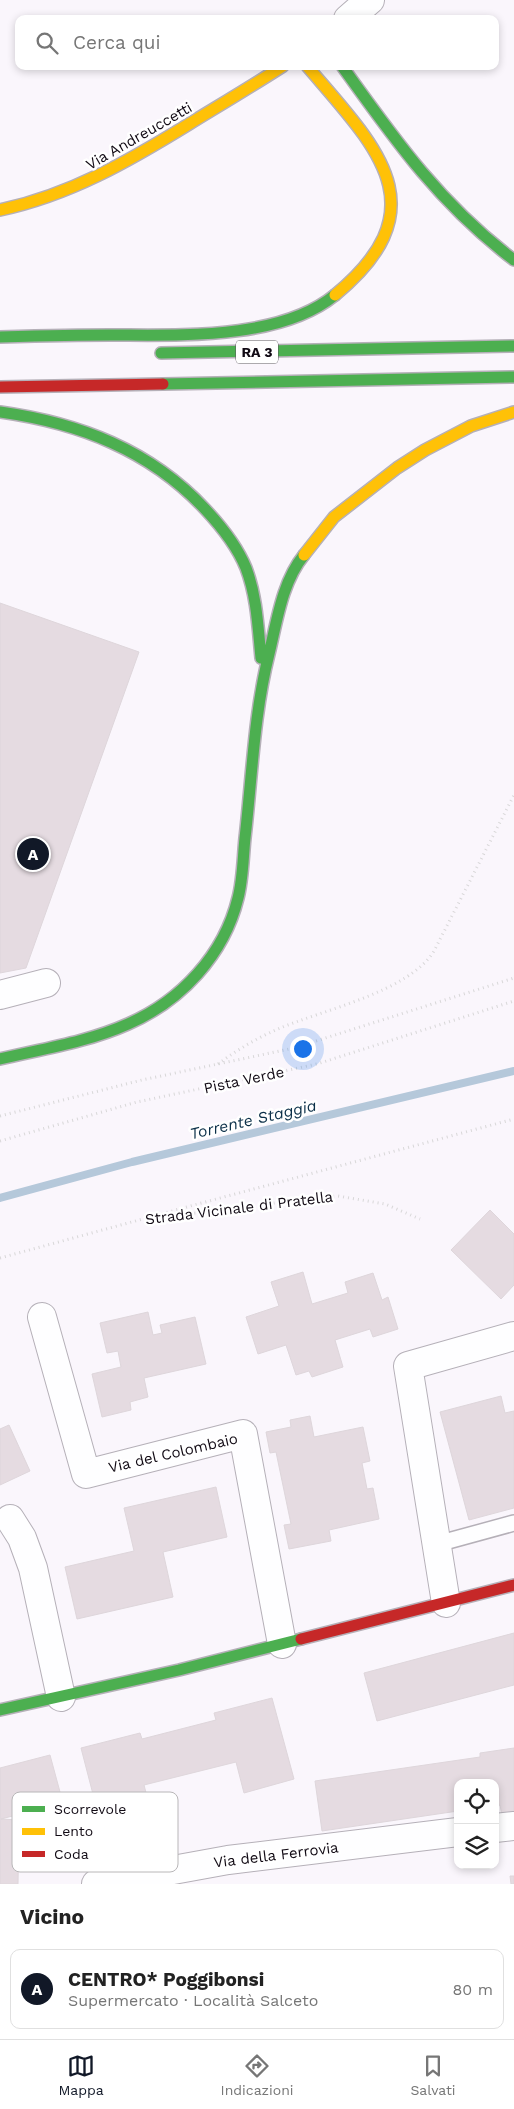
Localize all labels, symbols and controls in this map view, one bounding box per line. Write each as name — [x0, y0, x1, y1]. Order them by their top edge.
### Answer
search box — [15, 15, 499, 70]
icon: search — [33, 29, 61, 57]
text: Cerca qui — [73, 31, 161, 54]
street label: Via Andreuccetti — [83, 98, 195, 174]
road number: RA 3 — [236, 341, 278, 364]
pin: A — [17, 835, 49, 873]
your location — [290, 1036, 316, 1062]
street label: Pista Verde — [202, 1063, 286, 1097]
water label: Torrente Staggia — [188, 1096, 318, 1143]
street label: Strada Vicinale di Pratella — [144, 1187, 334, 1228]
street label: Via del Colombaio — [107, 1429, 239, 1477]
map controls — [454, 1779, 499, 1869]
button: locate — [454, 1779, 499, 1824]
legend — [12, 1792, 178, 1872]
text: Scorrevole — [54, 1801, 126, 1817]
text: Lento — [54, 1823, 93, 1839]
button: layers — [454, 1824, 499, 1869]
street label: Via della Ferrovia — [213, 1838, 340, 1872]
text: Coda — [54, 1846, 89, 1862]
text: Vicino — [20, 1904, 84, 1929]
text: CENTRO* Poggibonsi — [68, 1968, 264, 1991]
text: A — [32, 1980, 42, 1999]
text: 80 m — [452, 1980, 493, 1999]
text: Supermercato · Località Salceto — [68, 1991, 318, 2010]
tab: Mappa — [58, 2052, 104, 2098]
tab: Indicazioni — [221, 2052, 294, 2098]
tab: Salvati — [410, 2052, 456, 2098]

